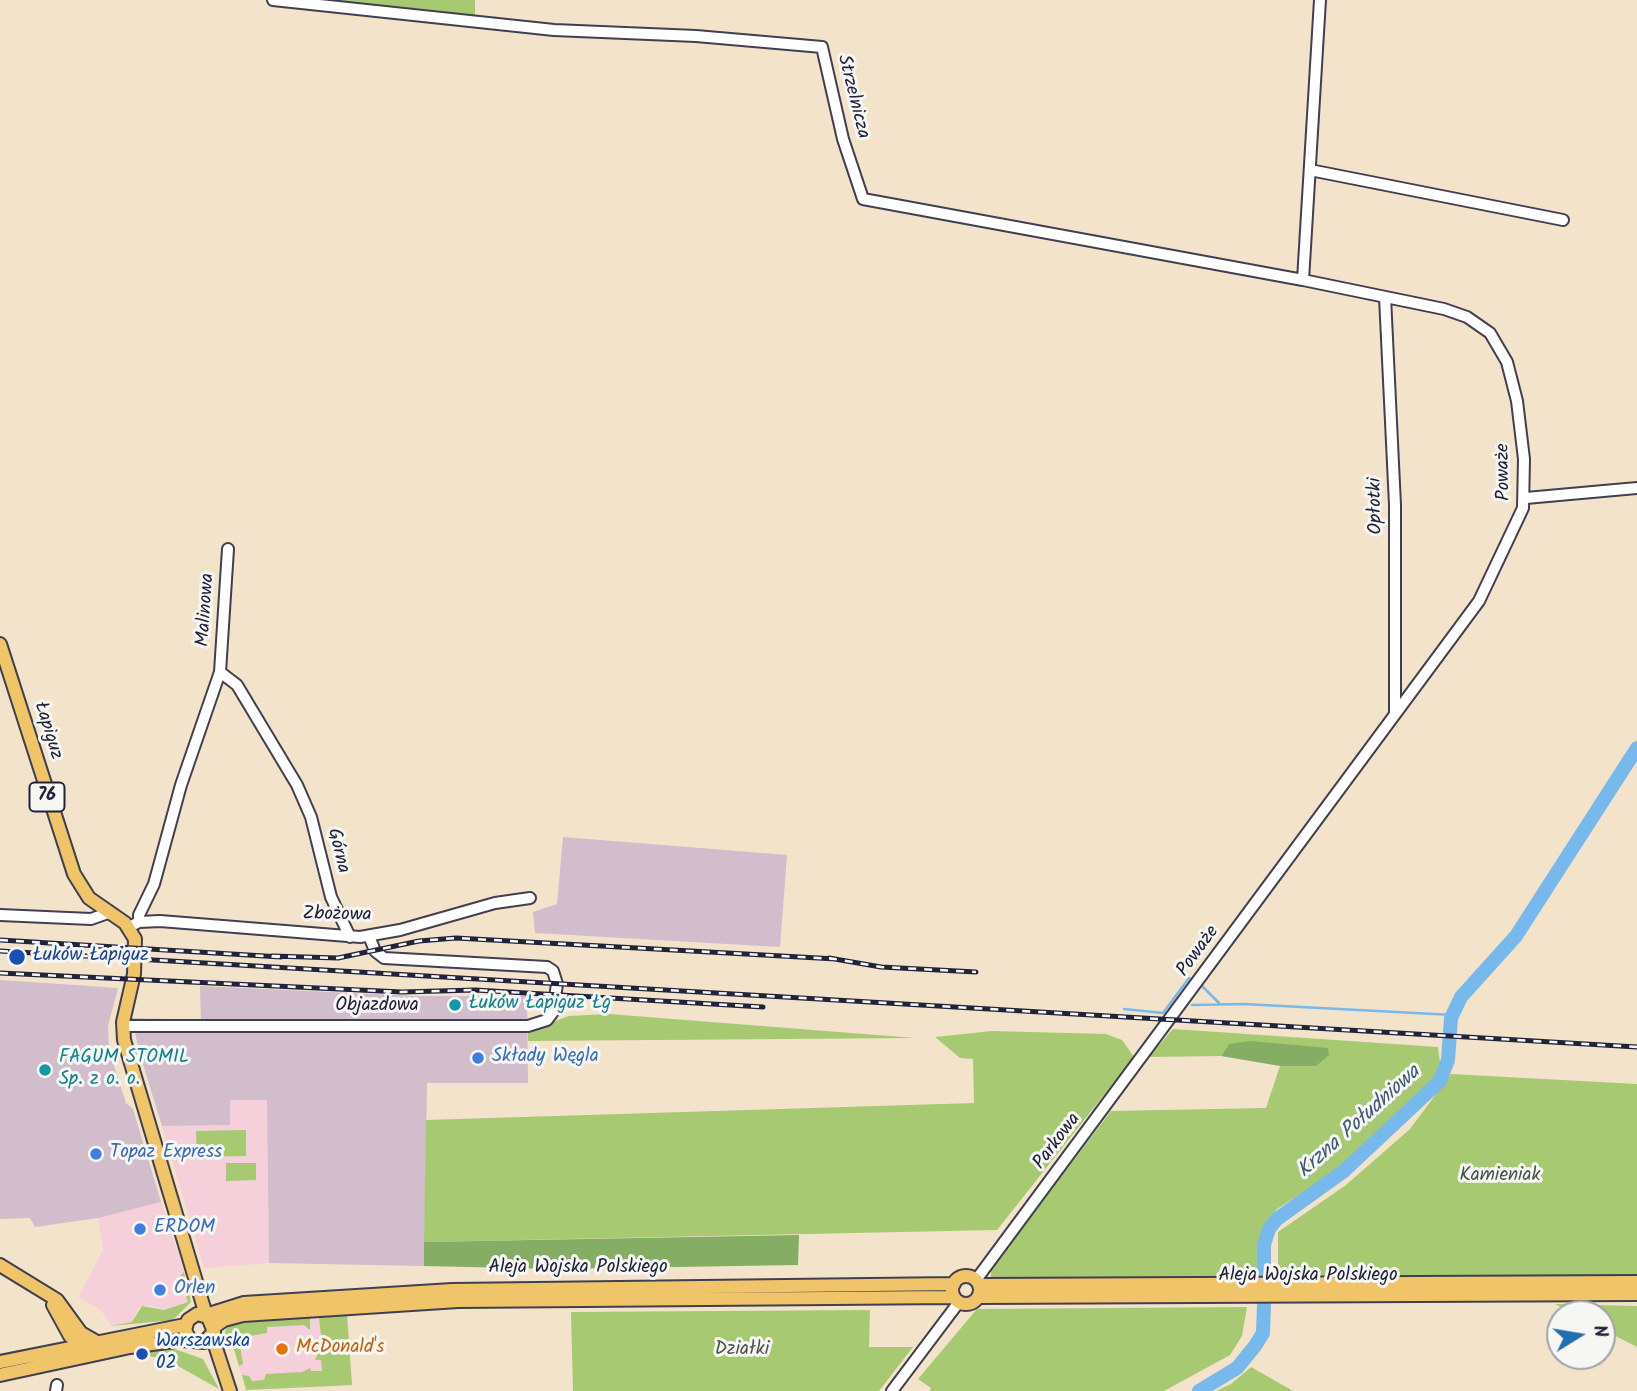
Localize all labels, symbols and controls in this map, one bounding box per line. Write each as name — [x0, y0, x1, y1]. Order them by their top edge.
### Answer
street label: Strzelnicza — [831, 53, 873, 141]
street label: Poważe — [1493, 443, 1517, 501]
street label: Opłotki — [1365, 477, 1389, 535]
street label: Malinowa — [193, 573, 221, 647]
street label: Łapiguz — [28, 700, 66, 762]
road number: 76 — [30, 782, 64, 812]
street label: Górna — [320, 826, 354, 876]
street label: Zbożowa — [302, 904, 372, 928]
street label: Poważe — [1173, 922, 1225, 982]
place label: Łuków Łapiguz — [33, 946, 149, 968]
marker: Łuków Łapiguz — [7, 947, 27, 967]
place label: Łuków Łapiguz Łg — [469, 994, 611, 1016]
street label: Objazdowa — [335, 996, 419, 1018]
marker: Łuków Łapiguz Łg — [447, 997, 463, 1013]
place label: Składy Węgla — [492, 1047, 599, 1069]
place label: FAGUM STOMIL Sp. z o. o. — [59, 1048, 189, 1092]
marker: Składy Węgla — [470, 1050, 486, 1066]
water label: Krzna Południowa — [1293, 1061, 1427, 1185]
marker: FAGUM STOMIL Sp. z o. o. — [37, 1062, 53, 1078]
street label: Parkowa — [1029, 1109, 1087, 1175]
place label: Topaz Express — [110, 1143, 222, 1165]
marker: Topaz Express — [88, 1146, 104, 1162]
park label: Kamieniak — [1460, 1166, 1540, 1188]
place label: ERDOM — [154, 1218, 215, 1240]
marker: ERDOM — [132, 1221, 148, 1237]
street label: Aleja Wojska Polskiego — [488, 1258, 668, 1280]
street label: Aleja Wojska Polskiego — [1218, 1266, 1398, 1288]
place label: Orlen — [174, 1279, 215, 1301]
marker: Orlen — [152, 1282, 168, 1298]
north arrow — [1546, 1300, 1616, 1370]
text: N — [1584, 1323, 1616, 1340]
place label: Warszawska 02 — [156, 1332, 250, 1376]
place label: McDonald's — [296, 1338, 384, 1360]
park label: Działki — [715, 1340, 769, 1362]
marker: McDonald's — [274, 1341, 290, 1357]
marker: Warszawska 02 — [134, 1346, 150, 1362]

